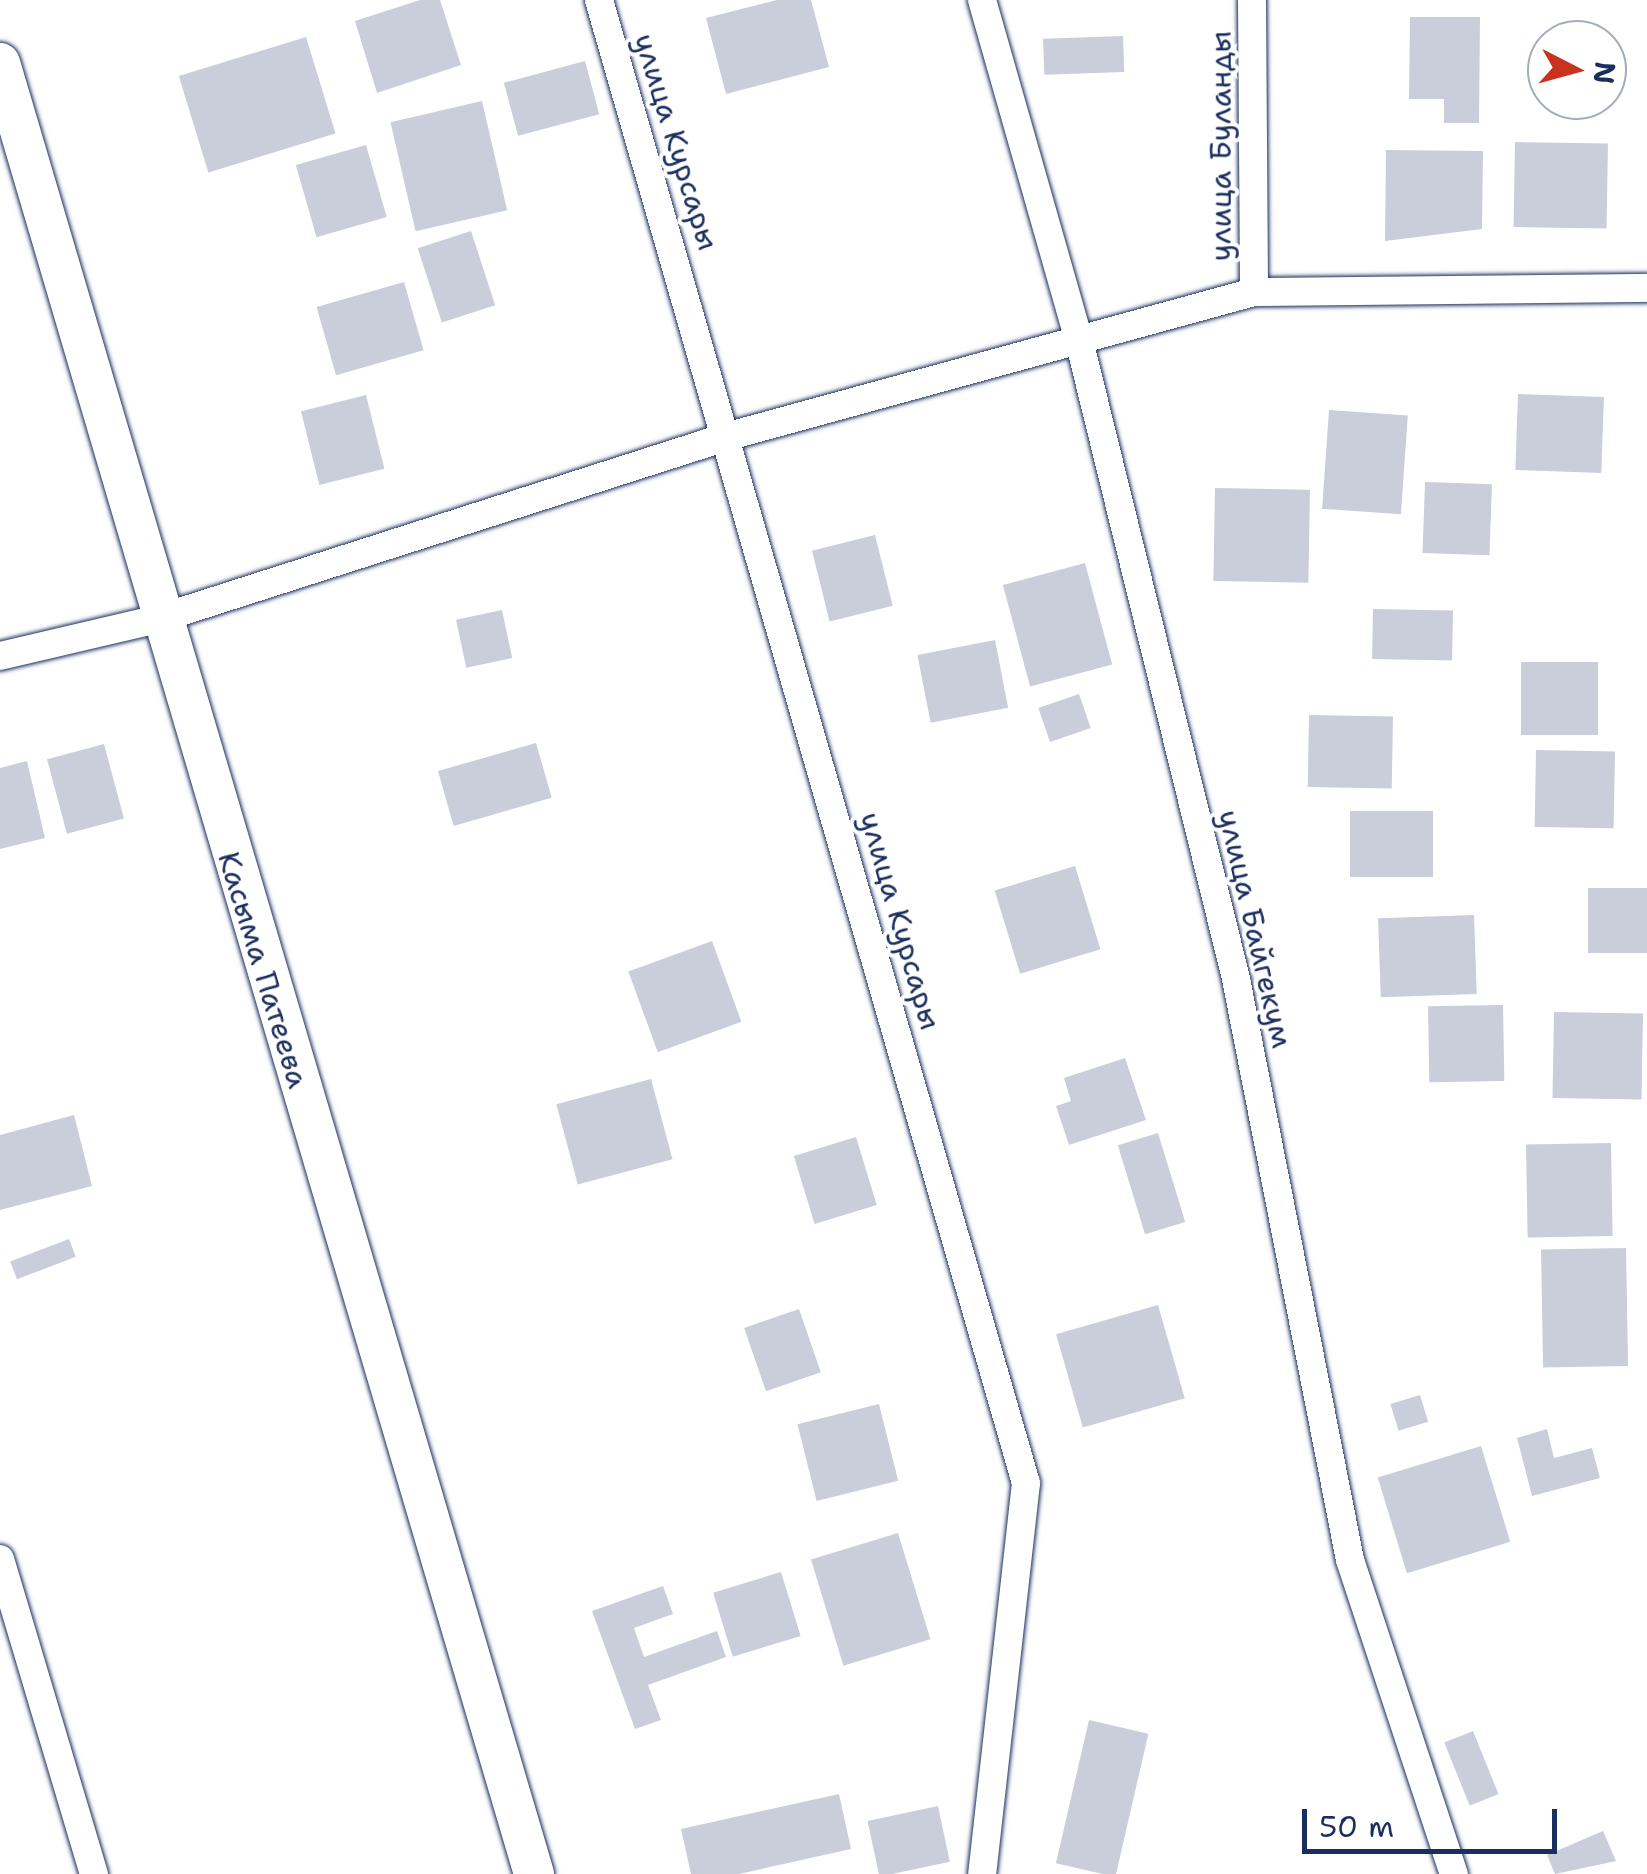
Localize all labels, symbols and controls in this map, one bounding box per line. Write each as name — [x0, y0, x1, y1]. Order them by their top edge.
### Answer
north arrow — [1527, 20, 1627, 120]
street label: улица Курсары — [626, 29, 726, 255]
street label: улица Буланды — [1203, 31, 1239, 261]
text: N — [1585, 60, 1625, 86]
street label: улица Байгекум — [1210, 806, 1300, 1052]
street label: улица Курсары — [852, 808, 948, 1034]
street label: Касыма Патеева — [210, 847, 316, 1093]
scale bar — [1307, 1789, 1562, 1851]
text: 50 m — [1319, 1806, 1394, 1847]

